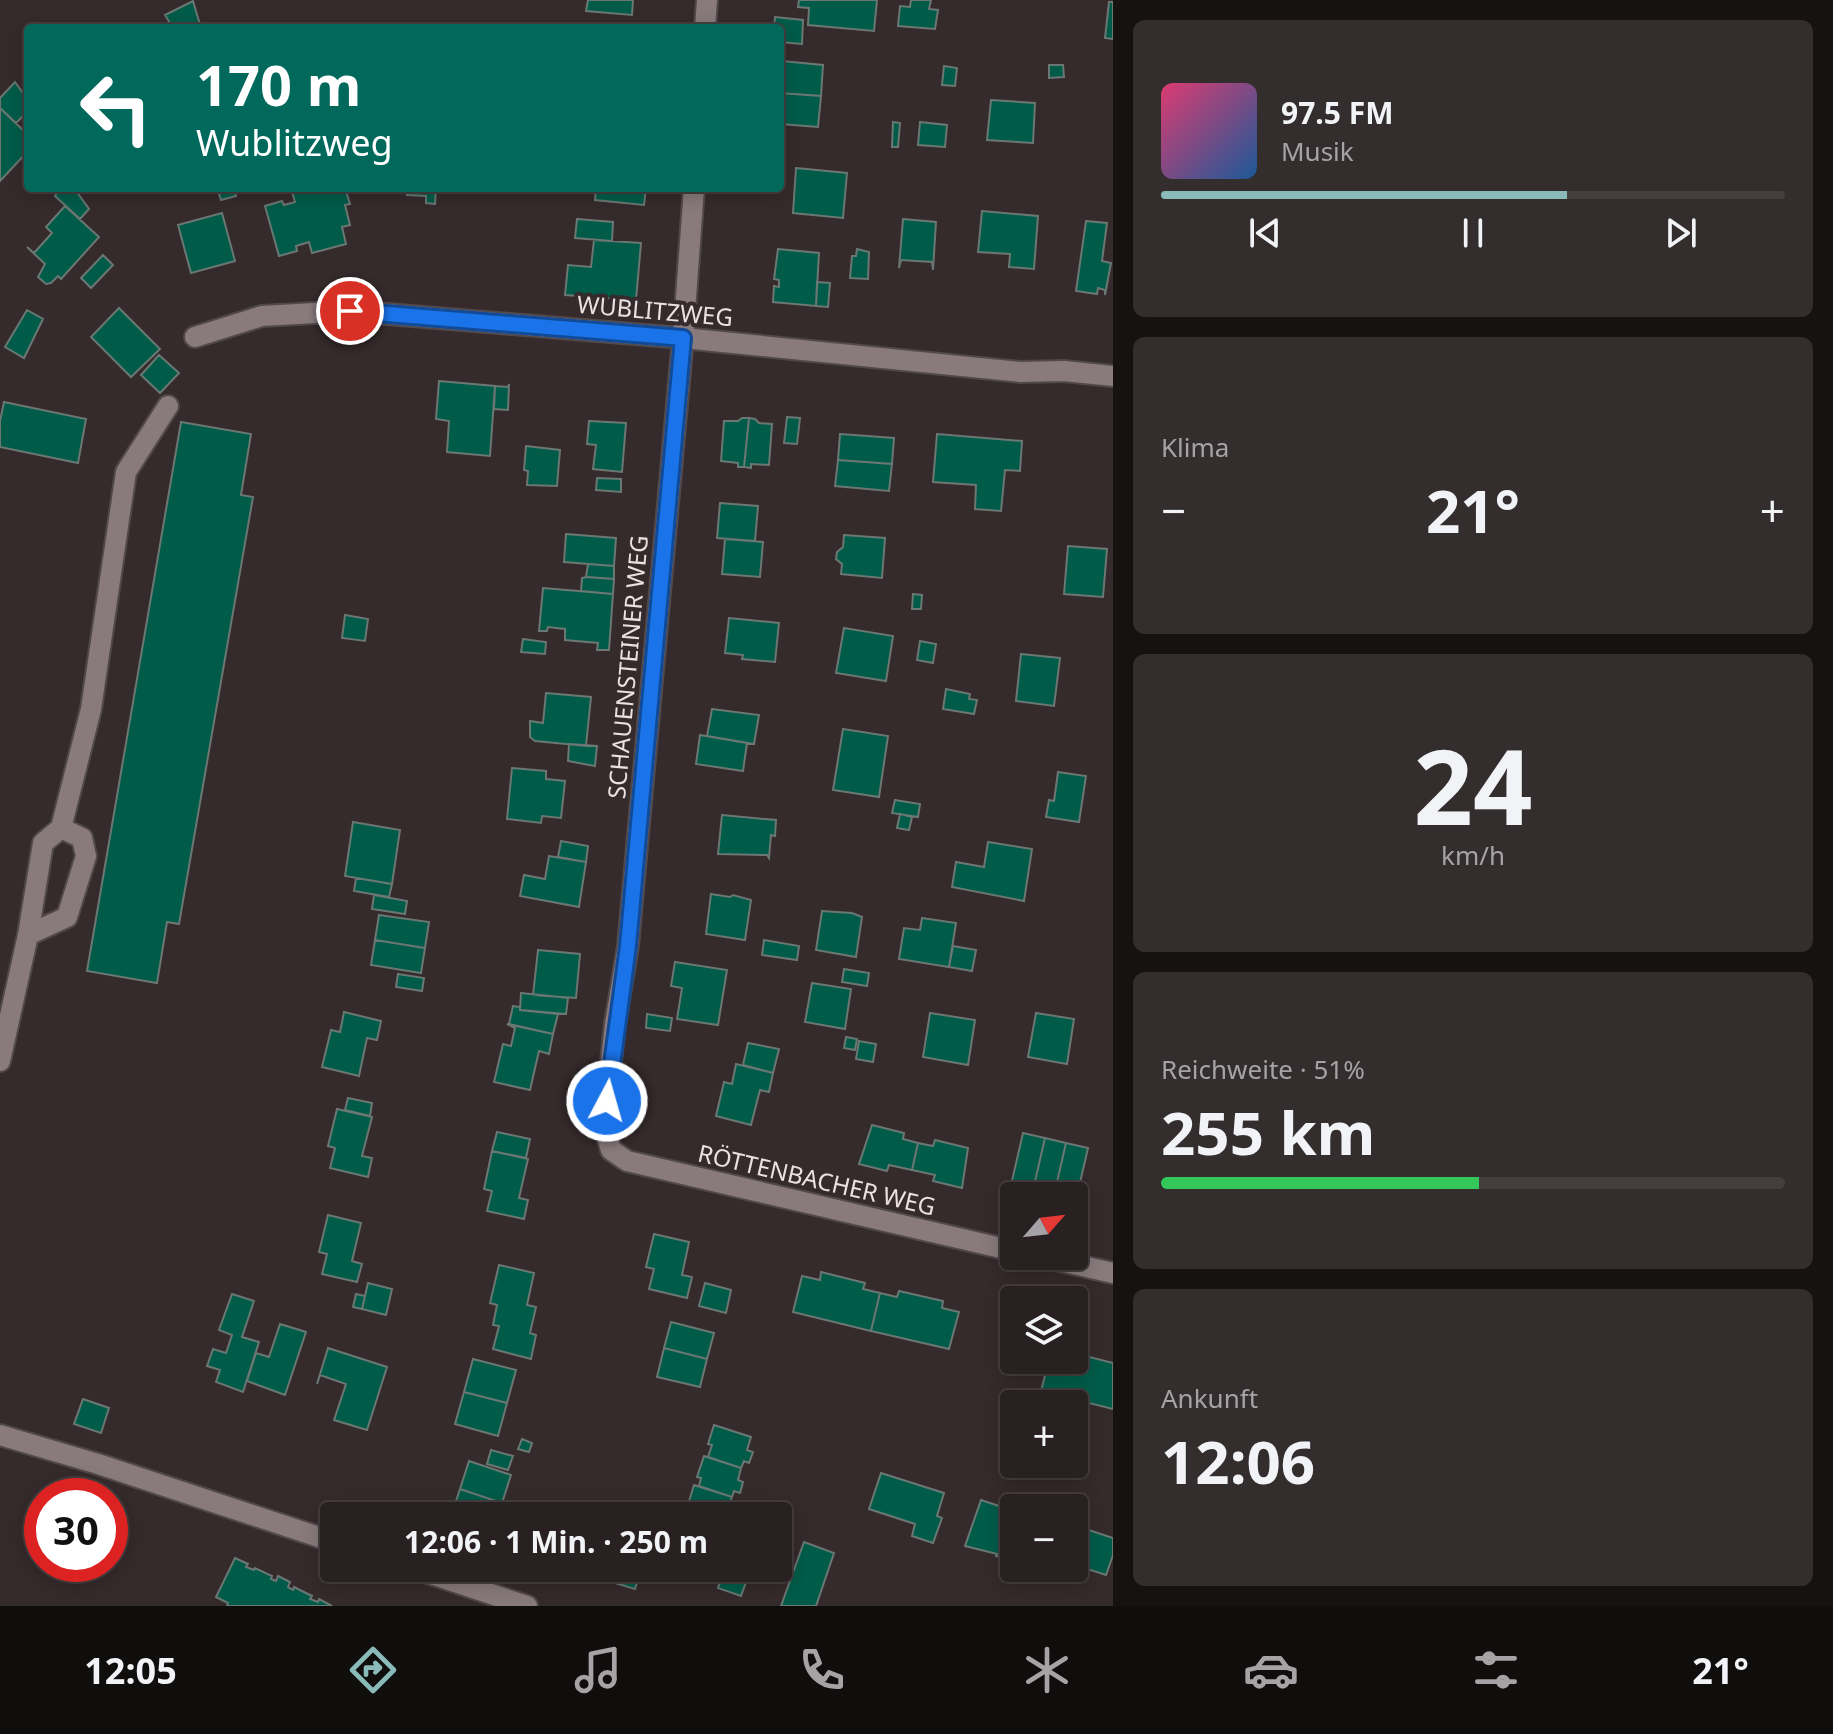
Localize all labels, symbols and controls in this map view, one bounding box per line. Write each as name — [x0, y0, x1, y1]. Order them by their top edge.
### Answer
text: 170 m — [196, 46, 361, 122]
icon: left — [64, 56, 168, 160]
text: 97.5 FM — [1281, 92, 1393, 133]
text: Wublitzweg — [196, 118, 393, 167]
text: Musik — [1281, 133, 1354, 169]
icon: previous — [1243, 211, 1287, 255]
icon: pause — [1451, 211, 1495, 255]
icon: next — [1659, 211, 1703, 255]
pin — [316, 277, 384, 345]
street label: WUBLITZWEG — [576, 287, 734, 333]
icon: arrive — [328, 289, 372, 333]
text: Klima — [1161, 429, 1229, 465]
text: 21° — [1426, 469, 1520, 551]
text: − — [1161, 480, 1186, 540]
text: + — [1760, 480, 1785, 540]
street label: SCHAUENSTEINER WEG — [599, 534, 655, 800]
text: 24 — [1414, 714, 1532, 855]
text: km/h — [1441, 837, 1505, 873]
text: Reichweite · 51% — [1161, 1051, 1365, 1087]
position arrow — [565, 1059, 649, 1143]
text: 255 km — [1161, 1091, 1375, 1173]
street label: RÖTTENBACHER WEG — [695, 1136, 939, 1222]
north arrow — [1000, 1182, 1088, 1270]
map controls — [1000, 1182, 1088, 1582]
button: layers — [1000, 1286, 1088, 1374]
text: Ankunft — [1161, 1380, 1258, 1416]
button: + — [1000, 1390, 1088, 1478]
text: 12:06 — [1161, 1420, 1315, 1502]
speed limit sign: 30 — [24, 1478, 128, 1582]
button: − — [1000, 1494, 1088, 1582]
text: 12:06 · 1 Min. · 250 m — [404, 1521, 708, 1562]
icon: directions — [345, 1642, 401, 1698]
icon: music — [570, 1642, 626, 1698]
icon: phone — [794, 1642, 850, 1698]
icon: climate — [1019, 1642, 1075, 1698]
icon: car — [1243, 1642, 1299, 1698]
icon: filters — [1468, 1642, 1524, 1698]
text: 12:05 — [84, 1646, 177, 1695]
text: 21° — [1692, 1646, 1749, 1695]

